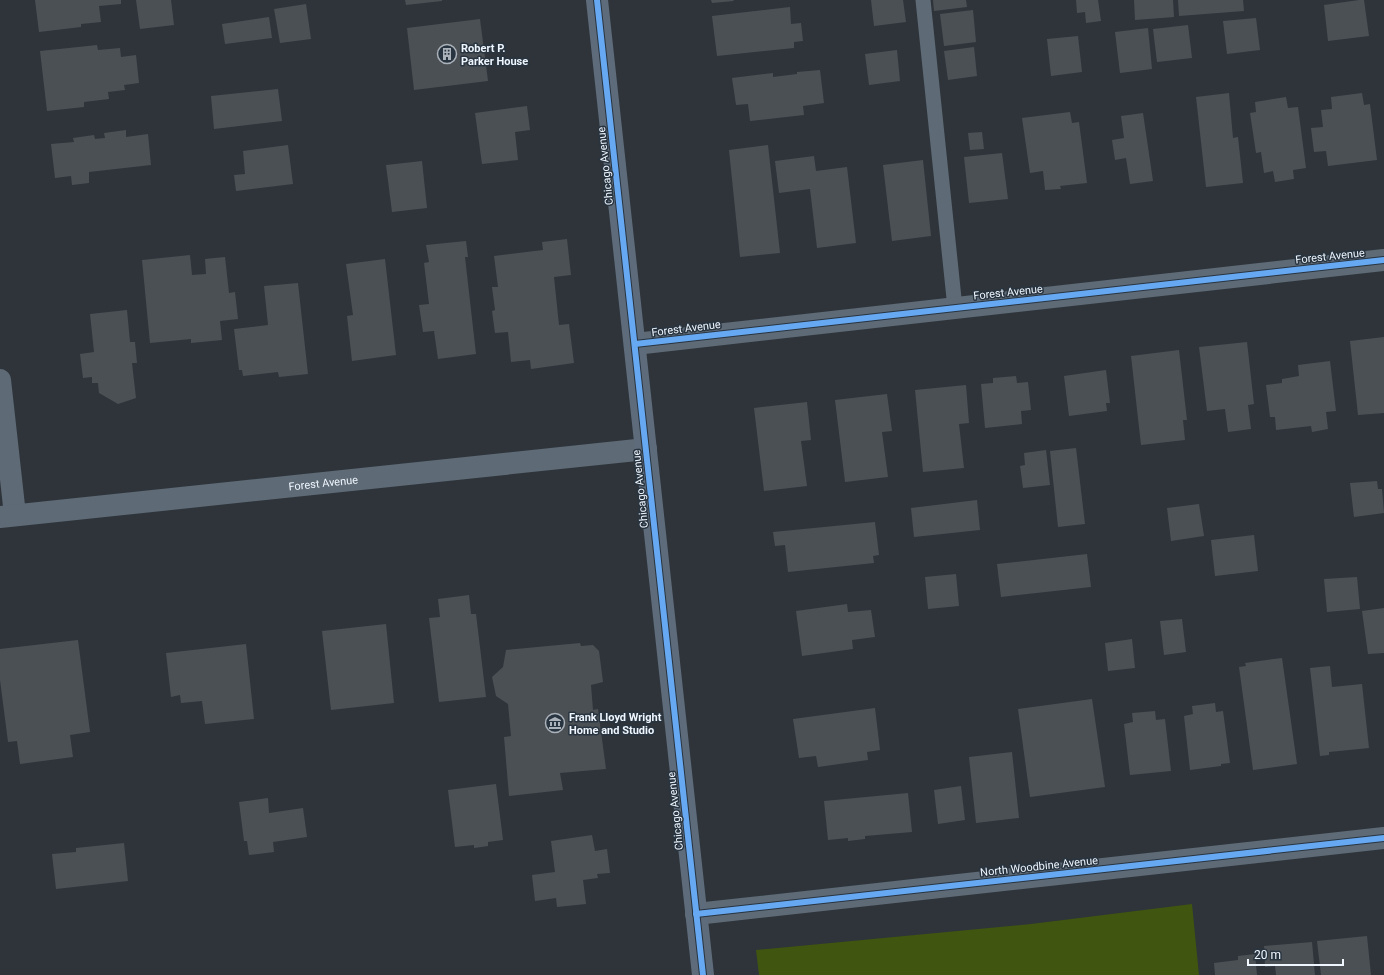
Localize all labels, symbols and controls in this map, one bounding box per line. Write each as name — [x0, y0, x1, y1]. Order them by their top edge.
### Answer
place label: Robert P. Parker House — [461, 42, 528, 68]
building icon: Robert P. Parker House — [436, 43, 458, 65]
street label: Chicago Avenue — [595, 126, 616, 206]
street label: Forest Avenue — [1295, 246, 1366, 267]
street label: Forest Avenue — [973, 282, 1044, 303]
street label: Forest Avenue — [651, 318, 722, 339]
street label: Chicago Avenue — [630, 449, 651, 529]
street label: Forest Avenue — [288, 473, 359, 494]
place label: Frank Lloyd Wright Home and Studio — [569, 711, 662, 737]
museum icon: Frank Lloyd Wright Home and Studio — [544, 712, 566, 734]
street label: Chicago Avenue — [665, 771, 686, 851]
street label: North Woodbine Avenue — [980, 854, 1099, 879]
scale bar — [1248, 941, 1343, 967]
text: 20 m — [1254, 948, 1281, 962]

